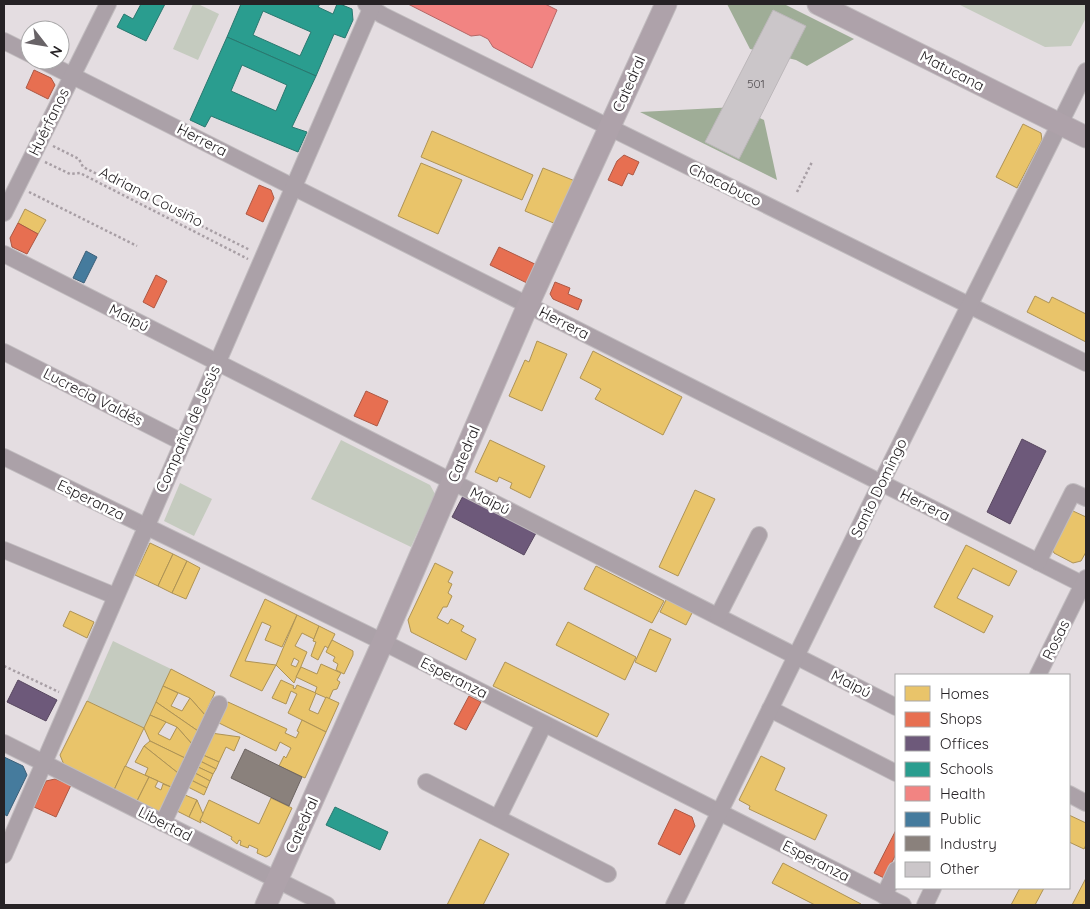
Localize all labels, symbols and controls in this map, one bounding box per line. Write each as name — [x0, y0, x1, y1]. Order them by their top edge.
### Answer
north arrow — [20, 20, 70, 70]
text: N — [46, 43, 67, 61]
street label: Matucana — [917, 46, 988, 95]
street label: Catedral — [608, 53, 649, 115]
house number: 501 — [747, 76, 765, 91]
street label: Huérfanos — [24, 85, 73, 159]
street label: Herrera — [174, 119, 230, 160]
street label: Chacabuco — [686, 159, 765, 210]
street label: Adriana Cousiño — [96, 162, 206, 231]
street label: Maipú — [106, 299, 152, 336]
street label: Herrera — [536, 302, 592, 343]
street label: Compañía de Jesús — [151, 362, 224, 495]
street label: Lucrecia Valdés — [40, 363, 146, 430]
street label: Catedral — [443, 423, 484, 485]
street label: Santo Domingo — [846, 435, 911, 540]
street label: Esperanza — [54, 475, 128, 524]
street label: Maipú — [467, 482, 513, 519]
street label: Herrera — [897, 484, 953, 525]
street label: Rosas — [1038, 617, 1073, 663]
street label: Esperanza — [417, 653, 491, 703]
street label: Maipú — [828, 665, 874, 702]
legend — [895, 674, 1070, 889]
text: Homes — [940, 684, 989, 703]
text: Shops — [940, 709, 982, 728]
text: Offices — [940, 734, 989, 753]
text: Schools — [940, 759, 993, 778]
text: Health — [940, 784, 985, 803]
street label: Catedral — [281, 794, 322, 856]
street label: Libertad — [135, 802, 195, 845]
text: Public — [940, 809, 981, 828]
text: Industry — [940, 834, 997, 853]
street label: Esperanza — [779, 836, 853, 886]
text: Other — [940, 859, 980, 878]

